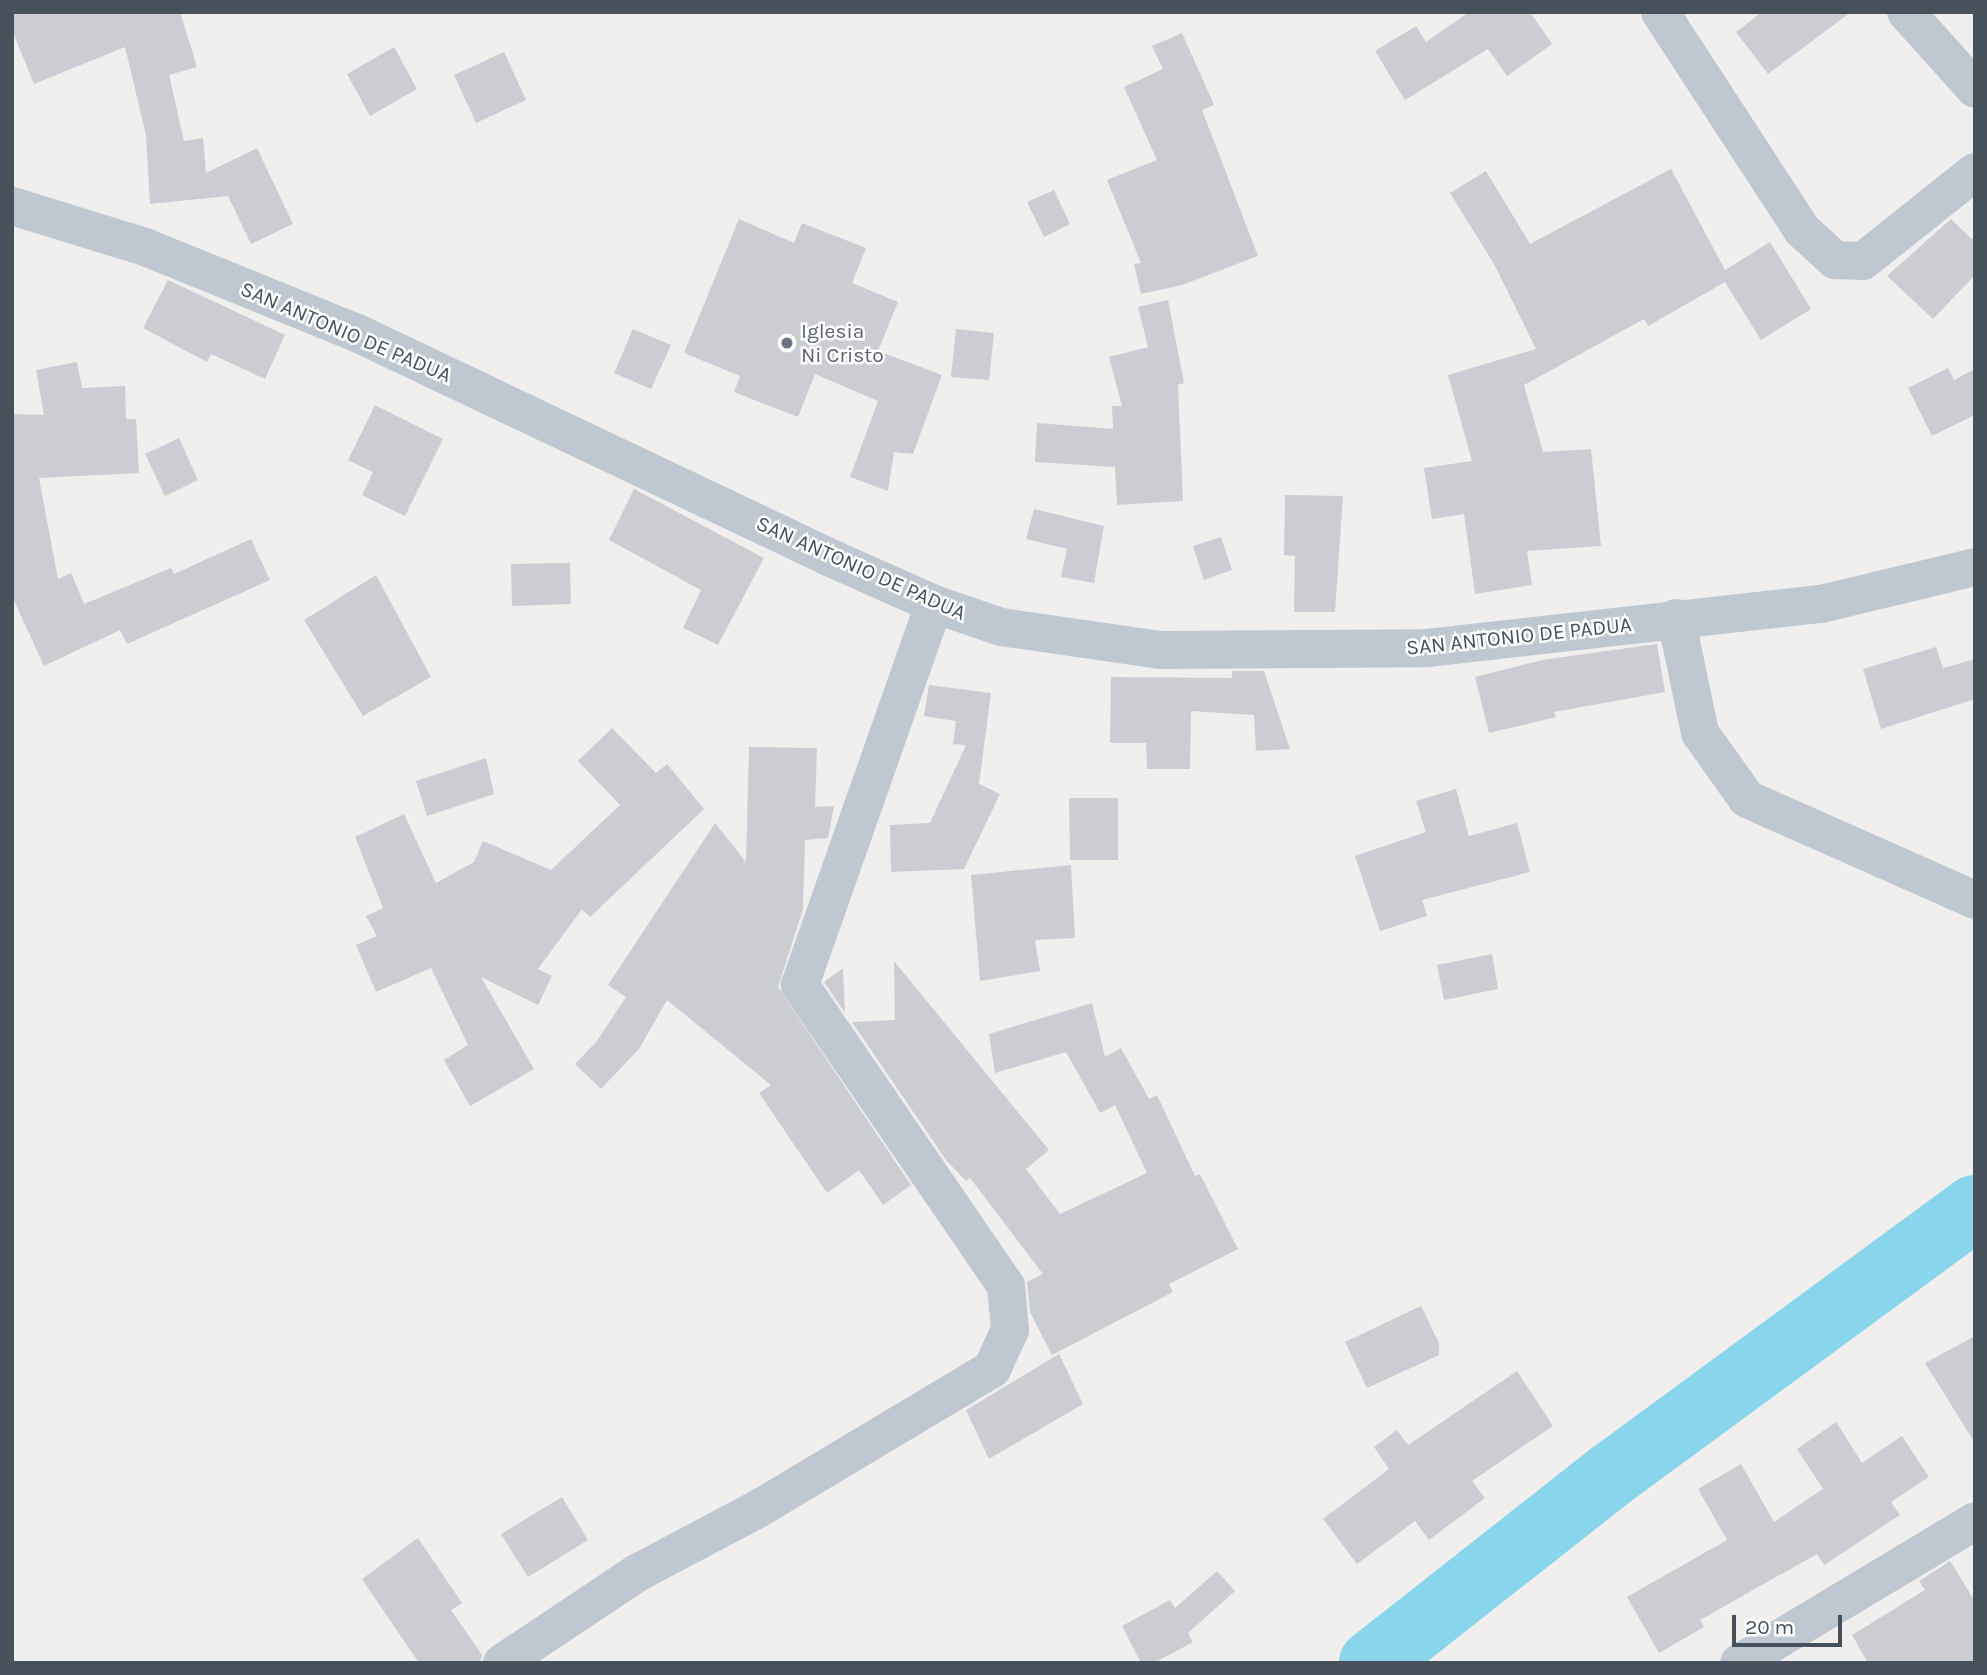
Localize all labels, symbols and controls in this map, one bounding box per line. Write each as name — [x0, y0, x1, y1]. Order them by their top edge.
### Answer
street label: SAN ANTONIO DE PADUA — [237, 276, 455, 388]
place label: Iglesia Ni Cristo — [801, 318, 884, 368]
marker: Iglesia Ni Cristo — [779, 335, 795, 351]
street label: SAN ANTONIO DE PADUA — [752, 510, 970, 626]
street label: SAN ANTONIO DE PADUA — [1405, 612, 1633, 660]
scale bar — [1735, 1602, 1845, 1646]
text: 20 m — [1745, 1615, 1794, 1639]

